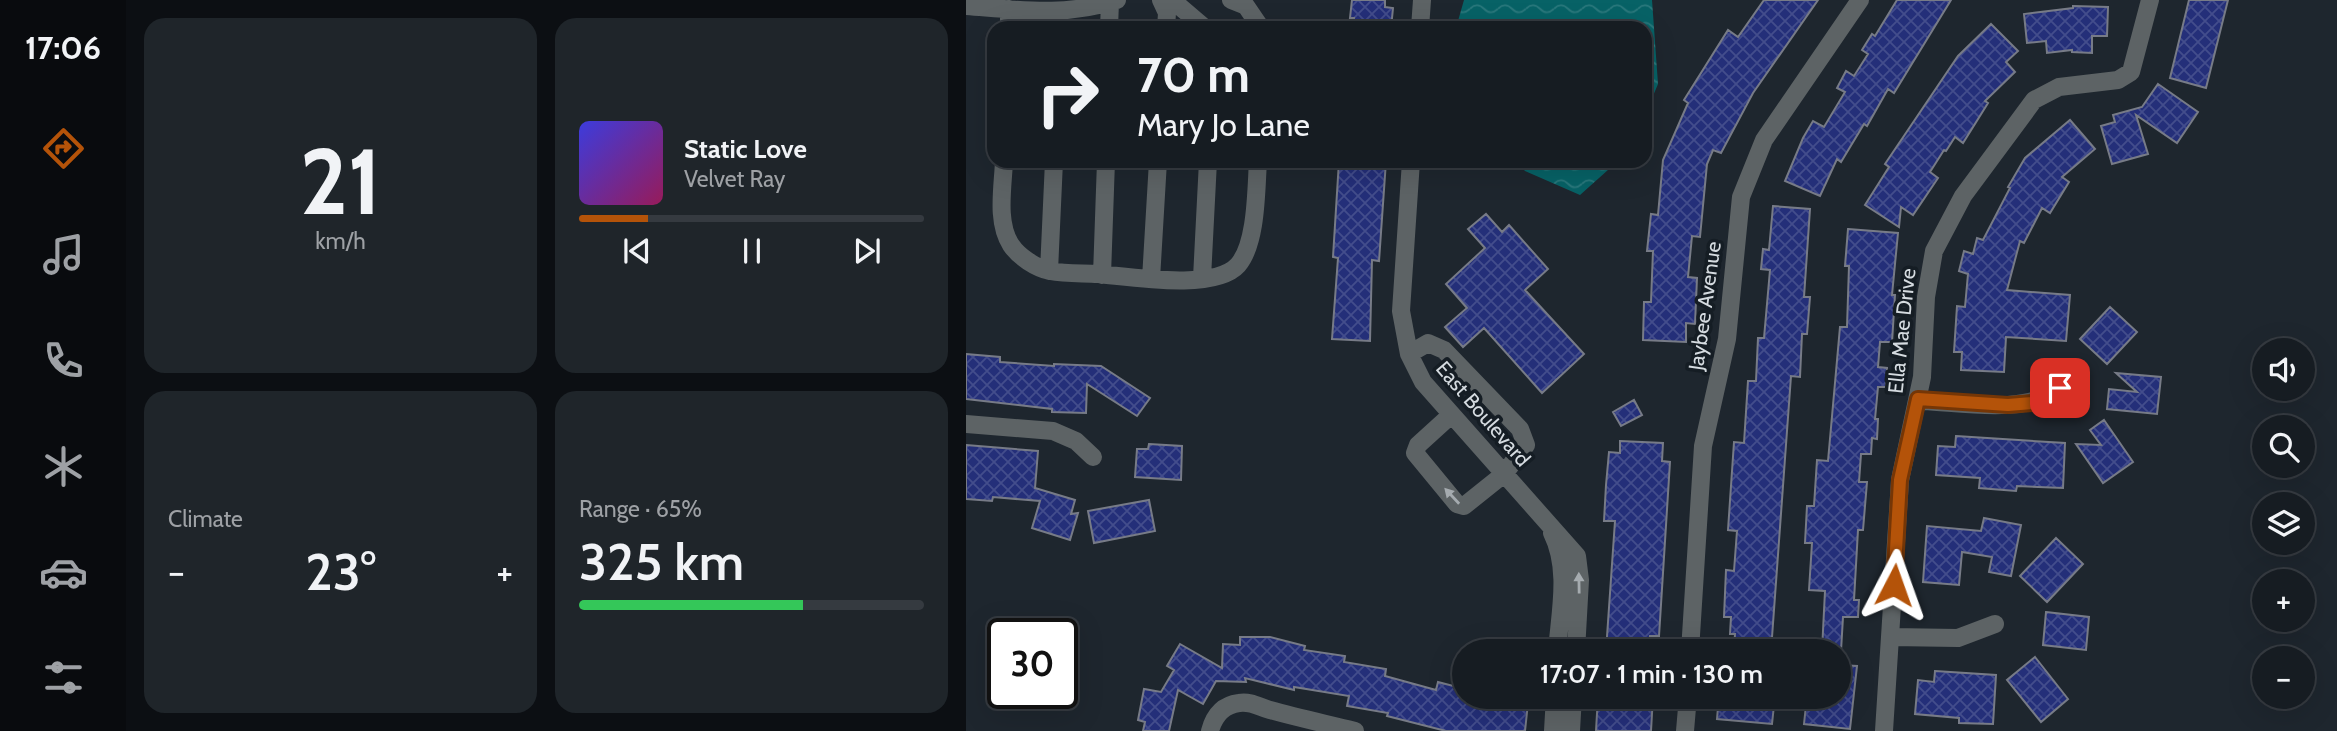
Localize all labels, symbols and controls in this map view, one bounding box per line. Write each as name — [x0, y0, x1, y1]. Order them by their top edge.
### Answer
text: 17:06 — [25, 28, 101, 67]
text: 70 m — [1137, 45, 1250, 104]
icon: right — [1022, 49, 1113, 140]
text: Mary Jo Lane — [1137, 105, 1310, 144]
icon: directions — [39, 124, 88, 173]
text: 21 — [300, 126, 381, 237]
text: Static Love — [684, 133, 807, 165]
text: Velvet Ray — [684, 165, 785, 193]
text: km/h — [315, 227, 366, 255]
icon: music — [39, 230, 88, 279]
icon: previous — [618, 232, 656, 270]
icon: pause — [733, 232, 771, 270]
icon: next — [848, 232, 886, 270]
street label: Jaybee Avenue — [1683, 240, 1726, 373]
street label: Ella Mae Drive — [1882, 267, 1921, 395]
icon: phone — [39, 336, 88, 385]
map controls — [2252, 338, 2315, 709]
button: sound — [2252, 338, 2315, 401]
street label: East Boulevard — [1431, 356, 1536, 471]
pin — [2030, 358, 2090, 418]
icon: arrive — [2041, 369, 2079, 407]
button: search — [2252, 415, 2315, 478]
icon: climate — [39, 442, 88, 491]
one-way arrow — [1444, 488, 1460, 505]
button: layers — [2252, 492, 2315, 555]
text: Range · 65% — [579, 495, 702, 523]
text: Climate — [168, 505, 243, 533]
text: 325 km — [579, 530, 744, 593]
text: 23° — [305, 540, 376, 603]
icon: car — [39, 548, 88, 597]
text: − — [168, 548, 185, 595]
text: + — [496, 548, 513, 595]
position arrow — [1857, 548, 1931, 622]
button: + — [2252, 569, 2315, 632]
one-way arrow — [1573, 572, 1585, 594]
speed limit sign: 30 — [987, 618, 1078, 709]
button: − — [2252, 646, 2315, 709]
icon: filters — [39, 653, 88, 702]
text: 17:07 · 1 min · 130 m — [1540, 658, 1763, 690]

